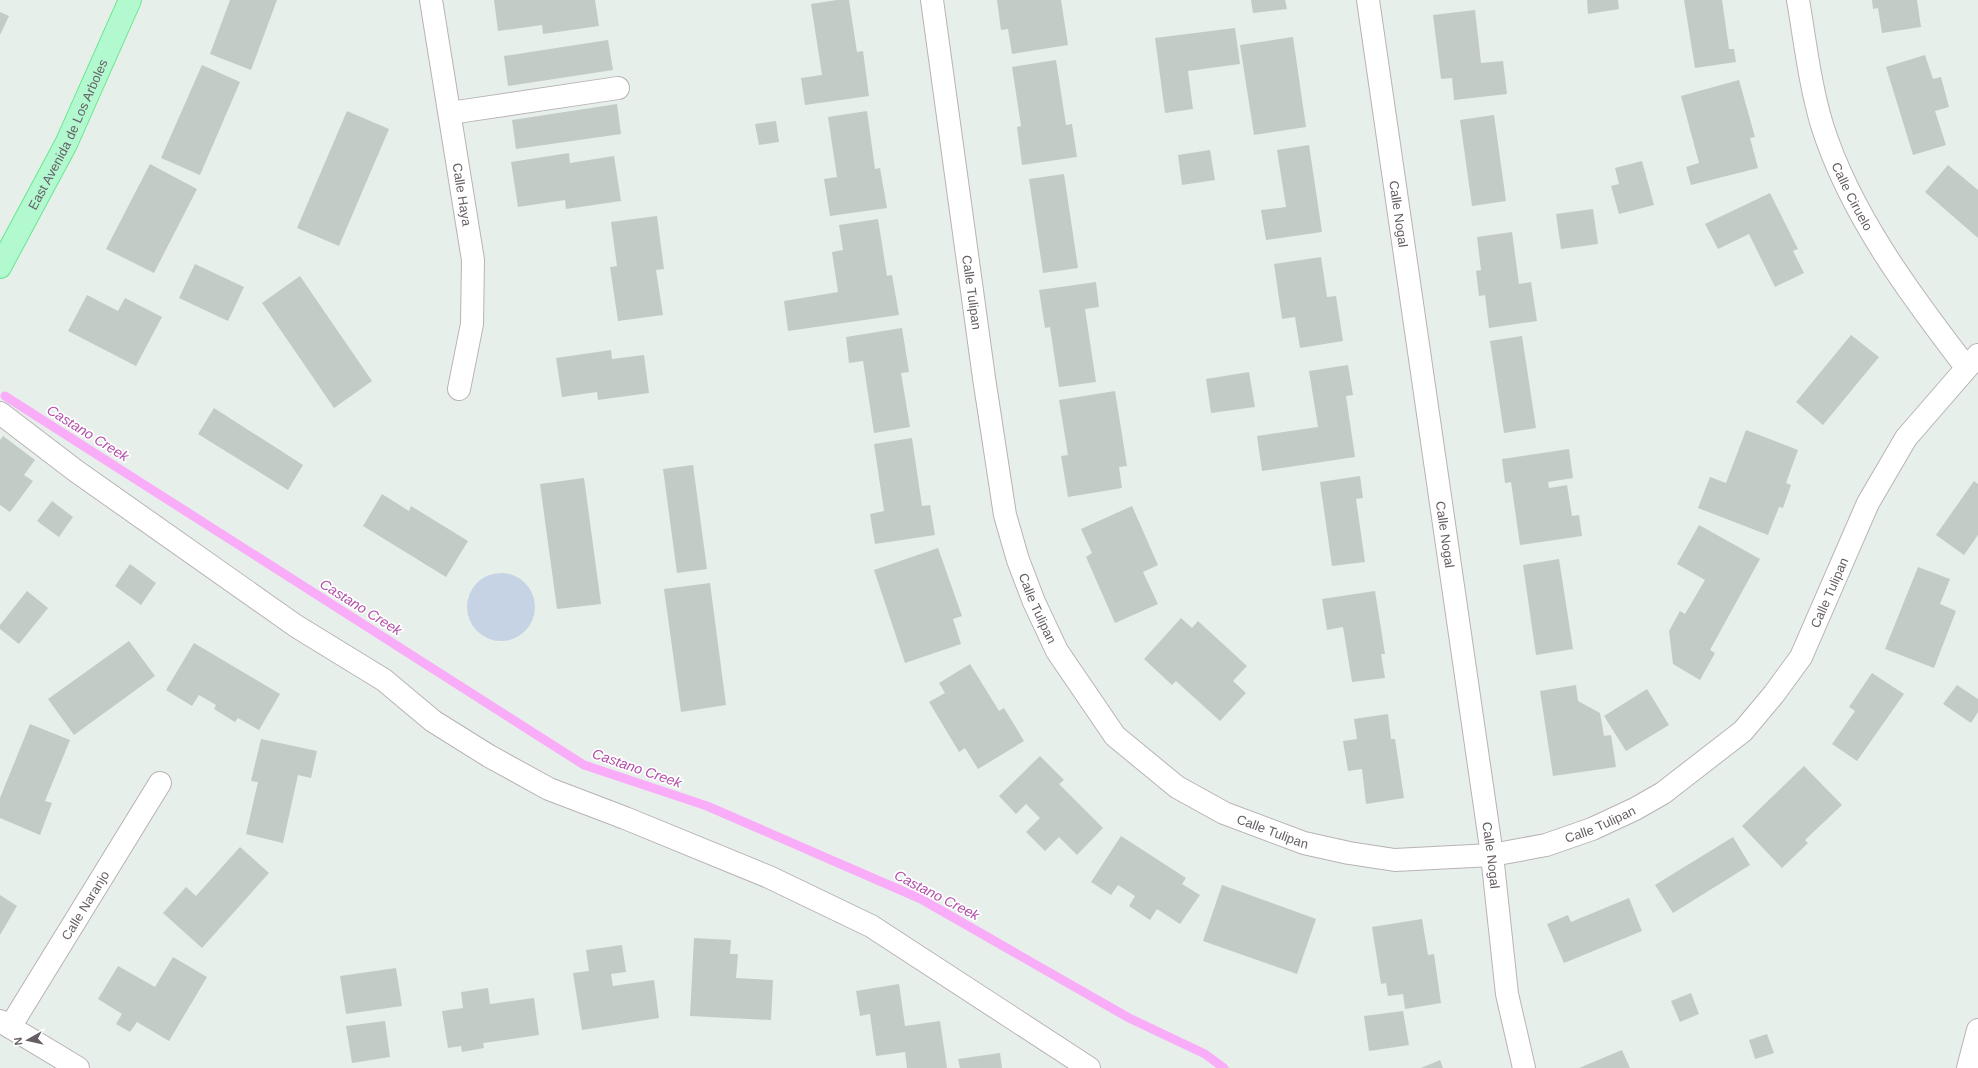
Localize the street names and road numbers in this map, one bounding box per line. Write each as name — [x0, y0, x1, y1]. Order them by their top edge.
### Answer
street label: East Avenida de Los Arboles — [25, 56, 110, 212]
street label: Calle Ciruelo — [1829, 160, 1876, 233]
street label: Calle Haya — [450, 162, 475, 228]
street label: Calle Nogal — [1387, 179, 1411, 248]
street label: Calle Tulipan — [960, 254, 985, 331]
street label: Calle Nogal — [1433, 500, 1458, 569]
street label: Calle Tulipan — [1807, 555, 1851, 630]
street label: Calle Tulipan — [1016, 571, 1060, 646]
street label: Calle Tulipan — [1563, 802, 1638, 845]
street label: Calle Tulipan — [1235, 811, 1310, 851]
street label: Calle Nogal — [1480, 821, 1503, 889]
street label: Calle Naranjo — [58, 868, 112, 943]

